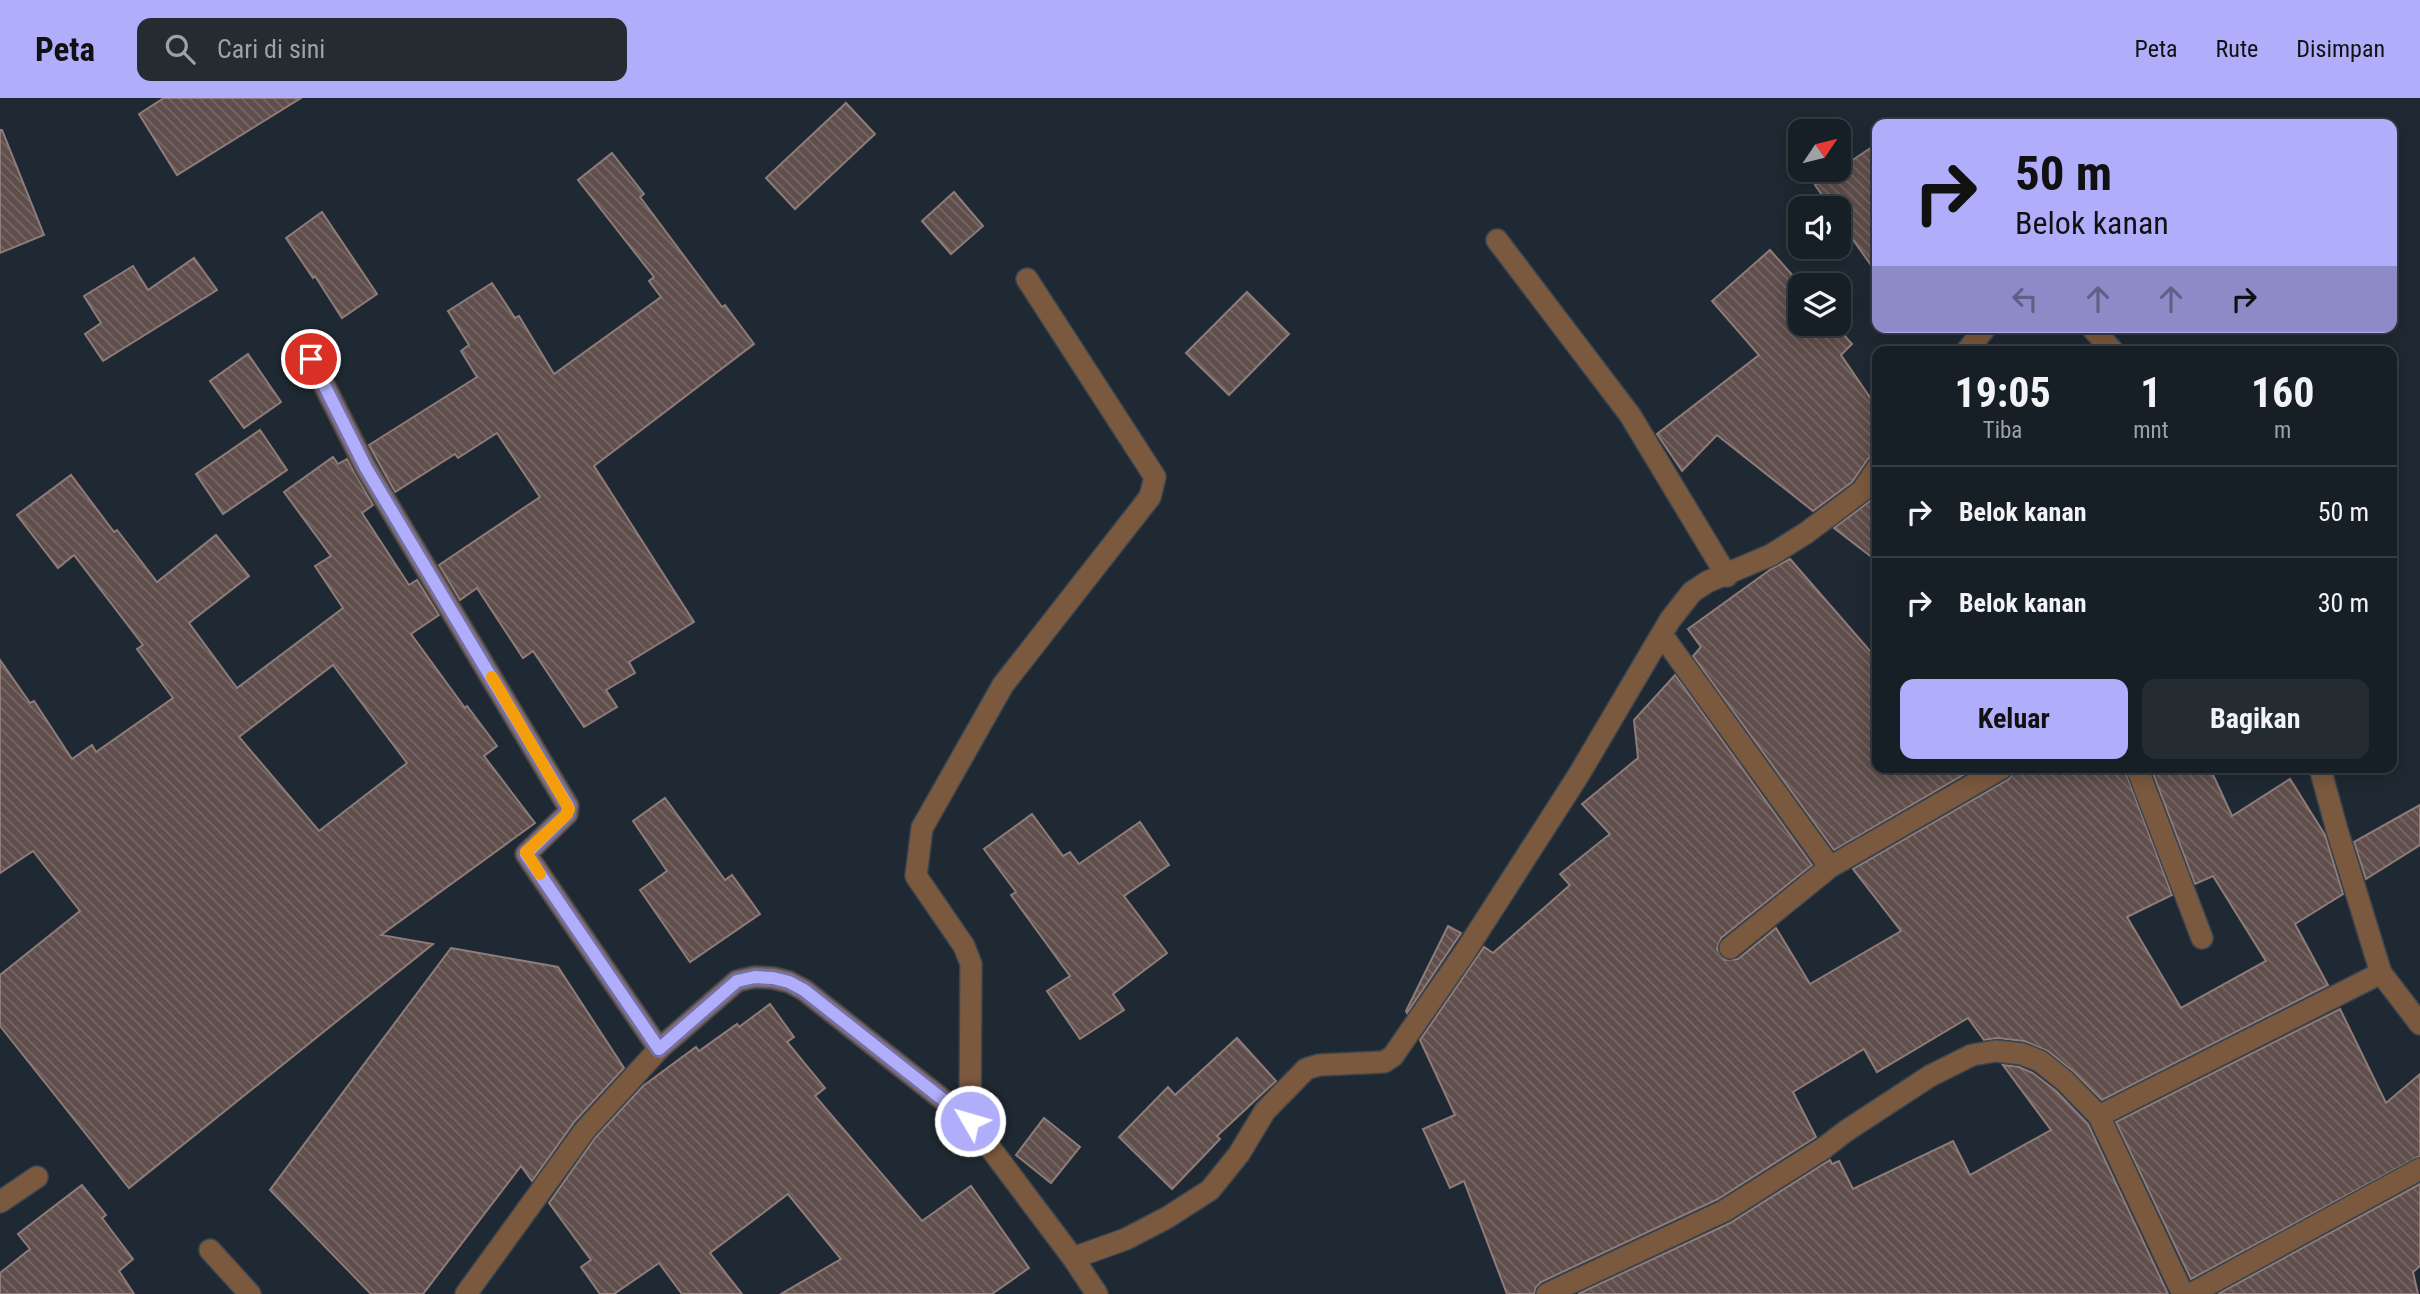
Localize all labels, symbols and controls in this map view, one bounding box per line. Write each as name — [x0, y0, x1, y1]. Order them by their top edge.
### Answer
search box — [137, 18, 627, 81]
text: Peta — [35, 30, 95, 69]
icon: search — [161, 30, 199, 68]
text: Cari di sini — [217, 34, 325, 64]
text: Peta — [2135, 35, 2178, 63]
text: Rute — [2216, 35, 2258, 63]
text: Disimpan — [2296, 35, 2385, 63]
north arrow — [1788, 119, 1852, 182]
map controls — [1788, 119, 1851, 336]
text: 50 m — [2015, 145, 2112, 202]
icon: right — [1900, 147, 1991, 238]
button: sound — [1788, 196, 1851, 259]
text: Belok kanan — [2015, 204, 2169, 242]
button: layers — [1788, 273, 1851, 336]
icon: left — [2006, 280, 2044, 318]
icon: ahead — [2079, 280, 2117, 318]
icon: ahead — [2152, 280, 2190, 318]
icon: right — [2225, 280, 2263, 318]
pin — [281, 329, 341, 389]
icon: arrive — [292, 340, 330, 378]
text: 19:05 — [1954, 368, 2051, 417]
text: 1 — [2140, 368, 2161, 417]
text: 160 — [2251, 368, 2315, 417]
text: Tiba — [1983, 417, 2022, 444]
text: mnt — [2133, 417, 2168, 444]
text: m — [2274, 417, 2291, 444]
icon: right — [1900, 493, 1938, 531]
text: Belok kanan — [1959, 497, 2086, 527]
text: 50 m — [2318, 497, 2369, 527]
icon: right — [1900, 584, 1938, 622]
text: Belok kanan — [1959, 588, 2086, 618]
text: 30 m — [2318, 588, 2369, 618]
button: Keluar — [1900, 679, 2128, 759]
button: Bagikan — [2142, 679, 2369, 759]
position arrow — [933, 1084, 1007, 1158]

